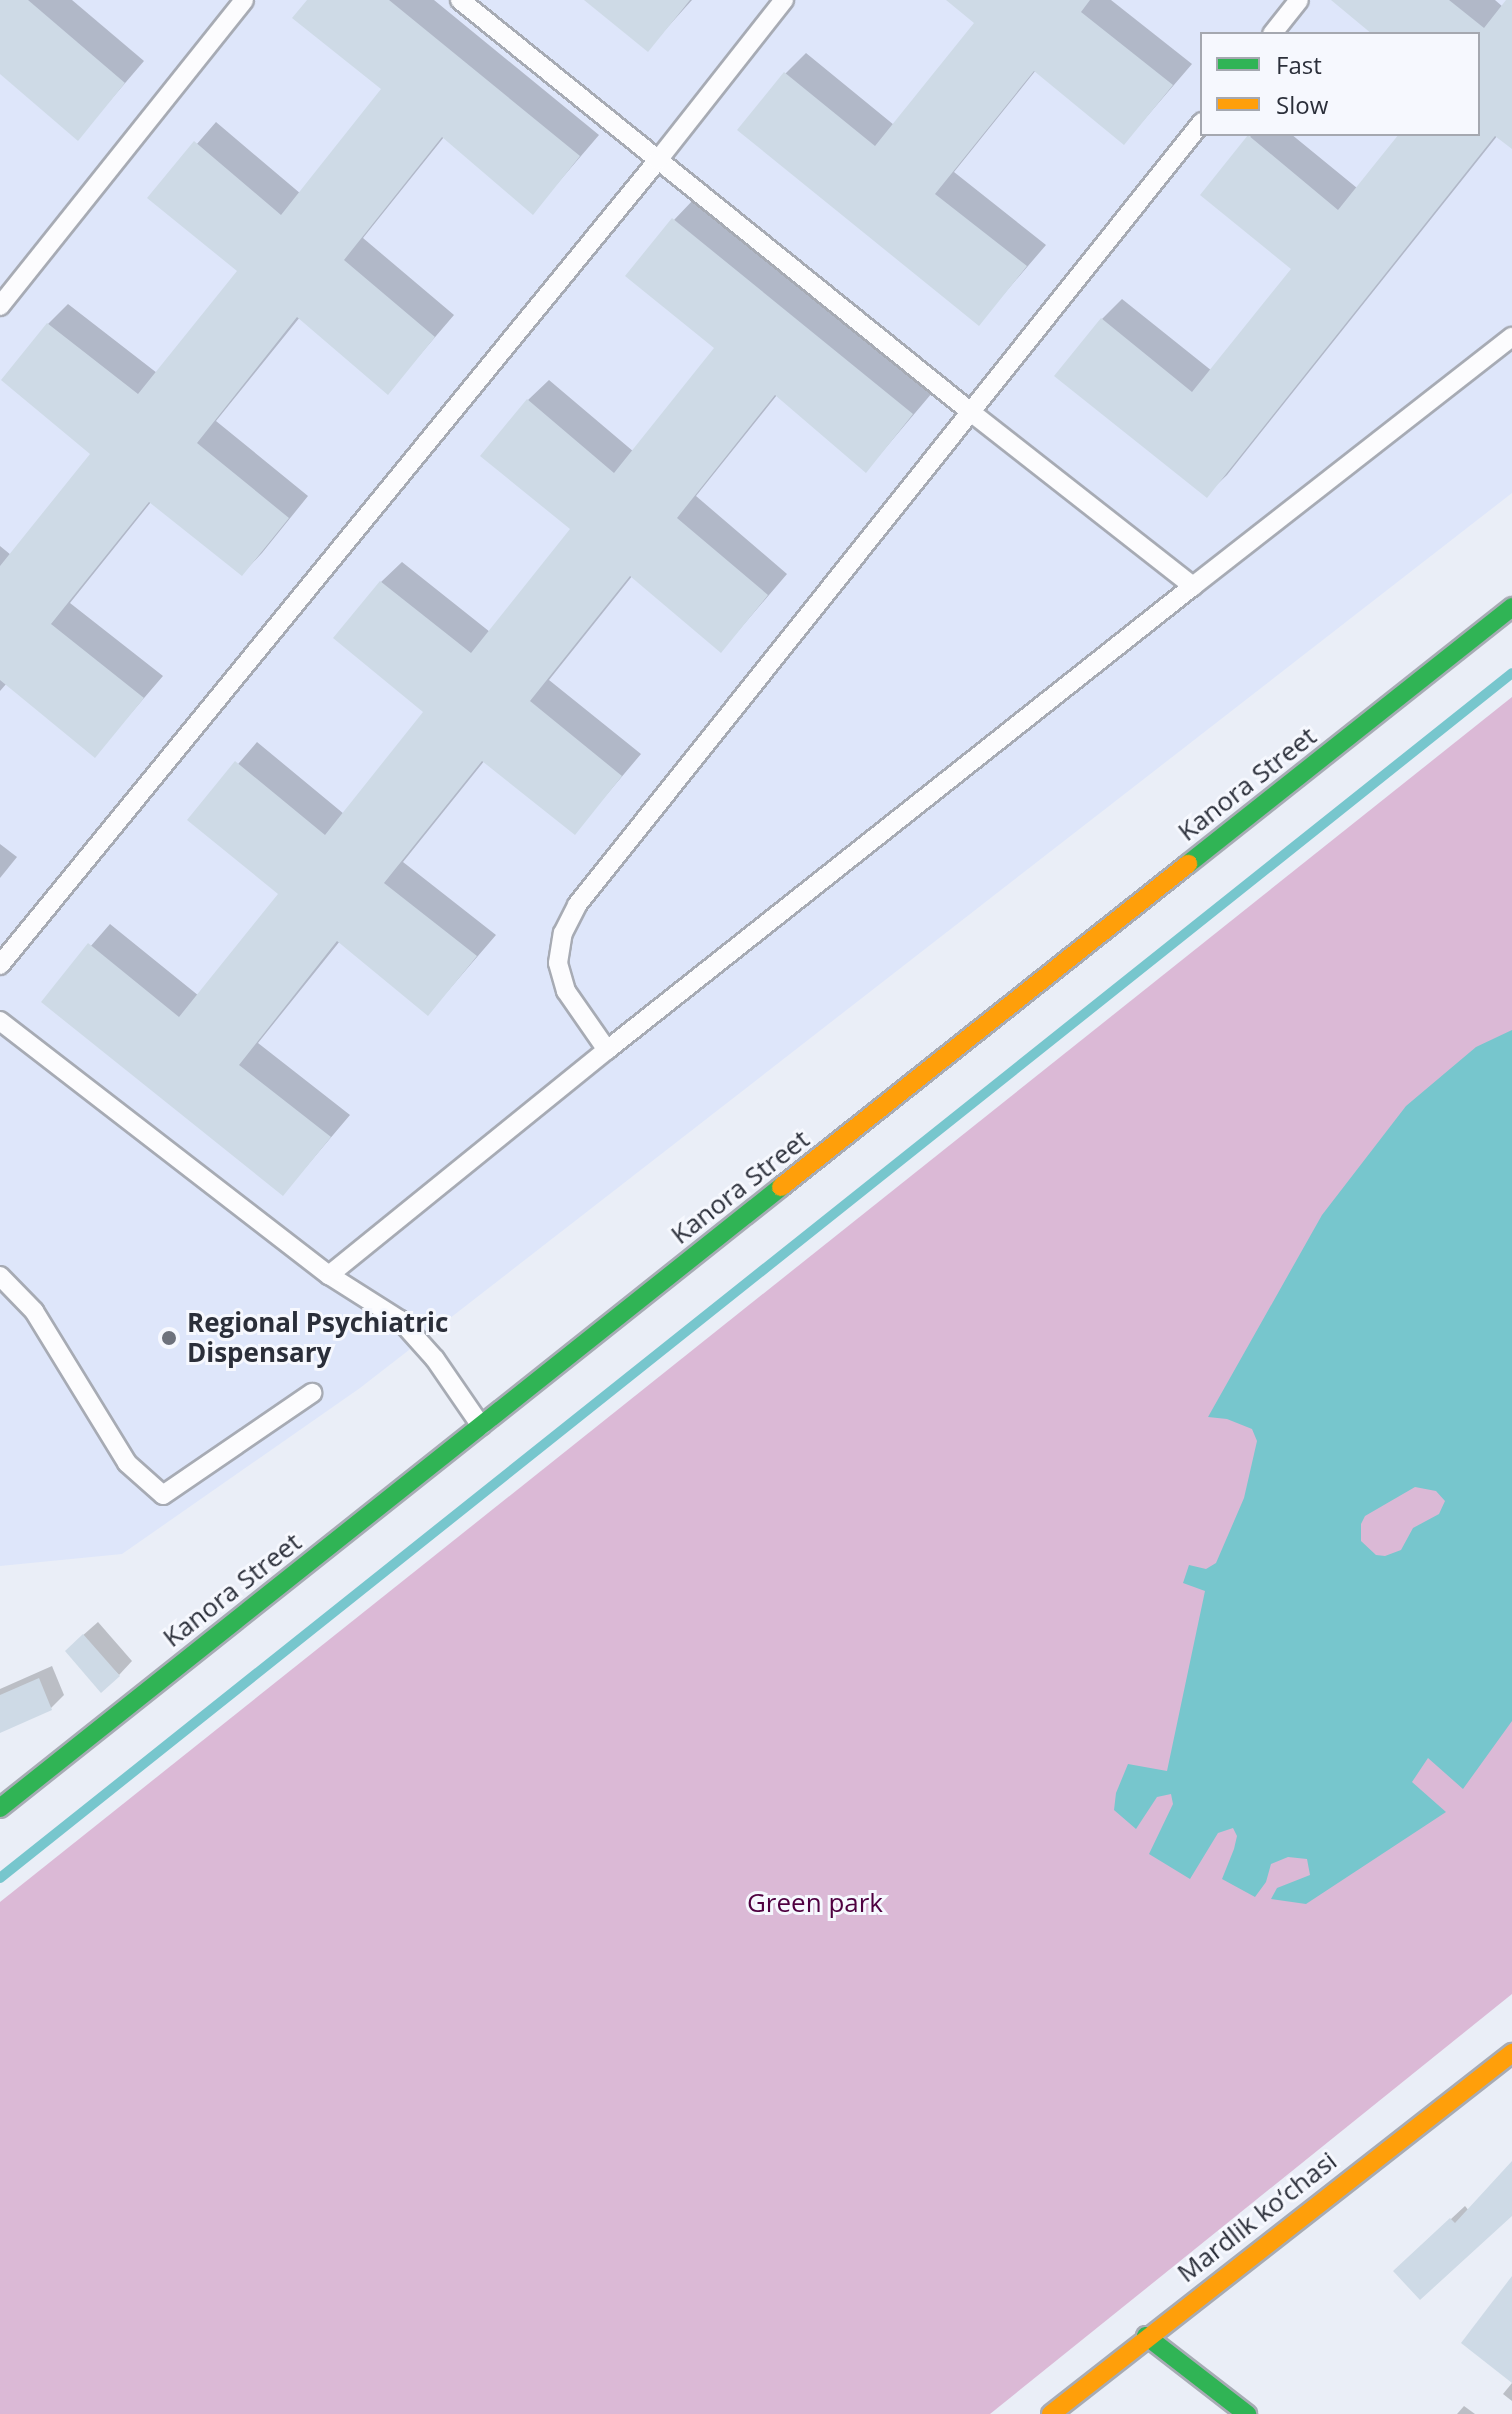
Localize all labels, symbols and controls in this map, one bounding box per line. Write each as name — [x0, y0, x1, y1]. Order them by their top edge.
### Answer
legend — [1200, 32, 1480, 136]
text: Fast — [1276, 48, 1322, 81]
text: Slow — [1276, 88, 1328, 121]
street label: Kanora Street — [1172, 720, 1322, 848]
street label: Kanora Street — [665, 1123, 815, 1251]
place label: Regional Psychiatric Dispensary — [187, 1307, 448, 1368]
marker: Regional Psychiatric Dispensary — [158, 1327, 180, 1349]
street label: Kanora Street — [157, 1526, 307, 1654]
park label: Green park — [747, 1887, 883, 1919]
street label: Mardlik ko‘chasi — [1171, 2145, 1343, 2289]

